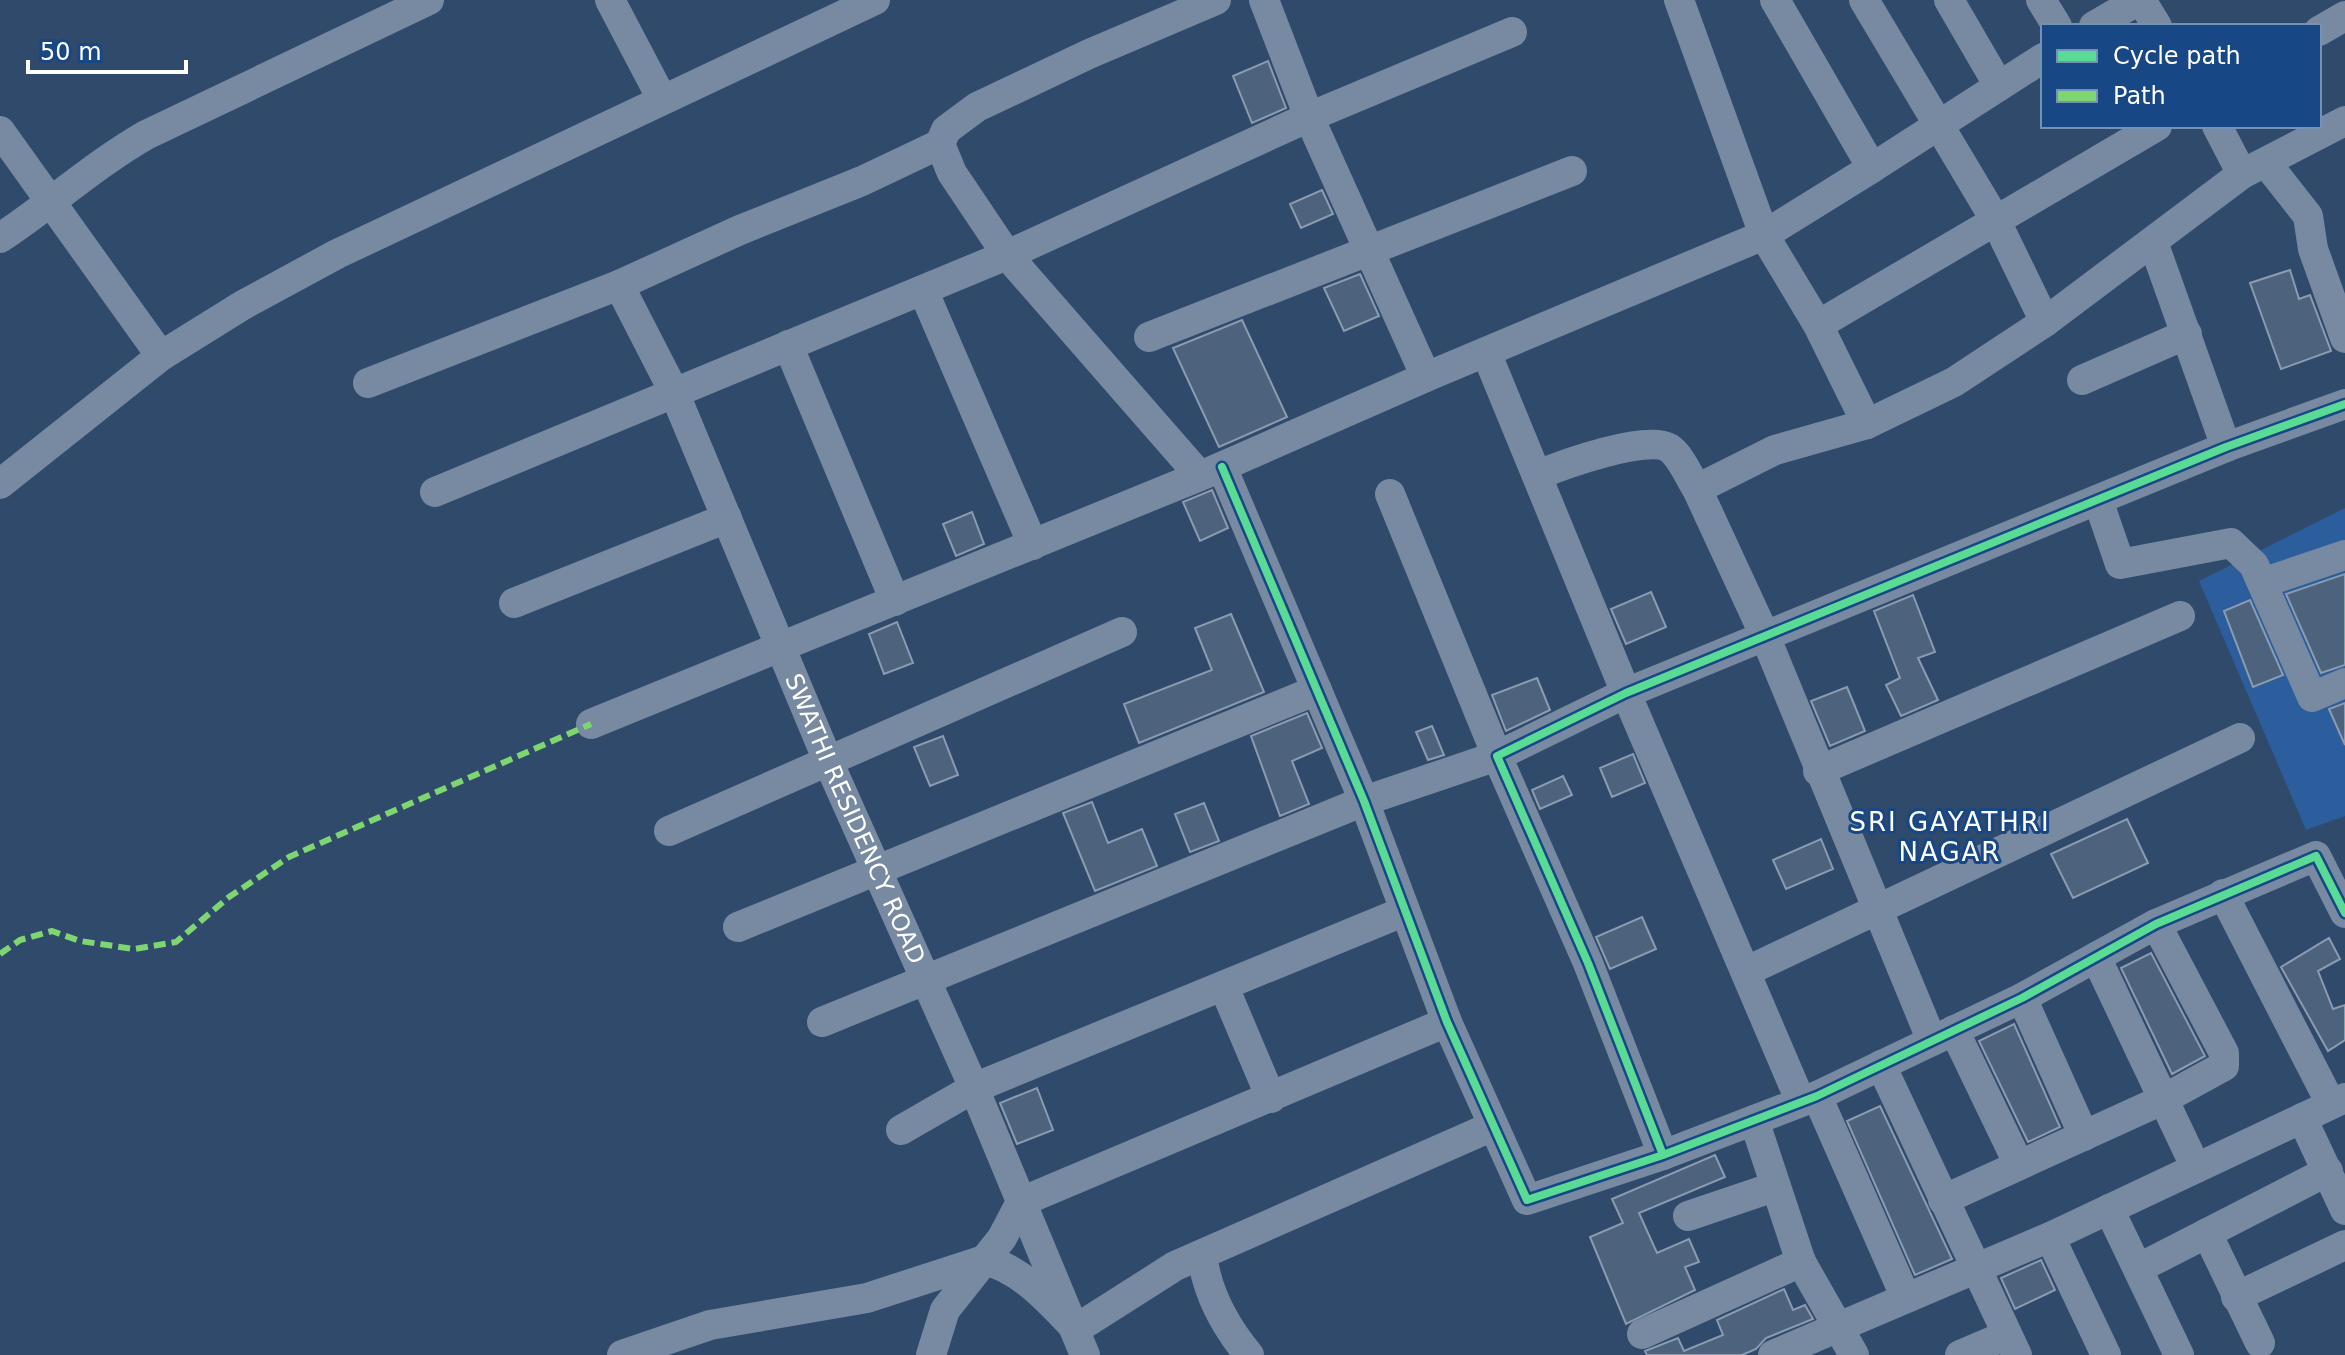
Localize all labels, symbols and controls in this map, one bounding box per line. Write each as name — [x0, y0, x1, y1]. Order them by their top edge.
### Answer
scale bar — [28, 24, 186, 74]
legend — [2041, 24, 2321, 128]
text: 50 m — [40, 38, 102, 66]
text: Cycle path — [2113, 42, 2241, 70]
text: Path — [2113, 82, 2166, 110]
street label: SWATHI RESIDENCY ROAD — [779, 670, 931, 968]
district label: SRI GAYATHRI NAGAR — [1849, 807, 2051, 867]

